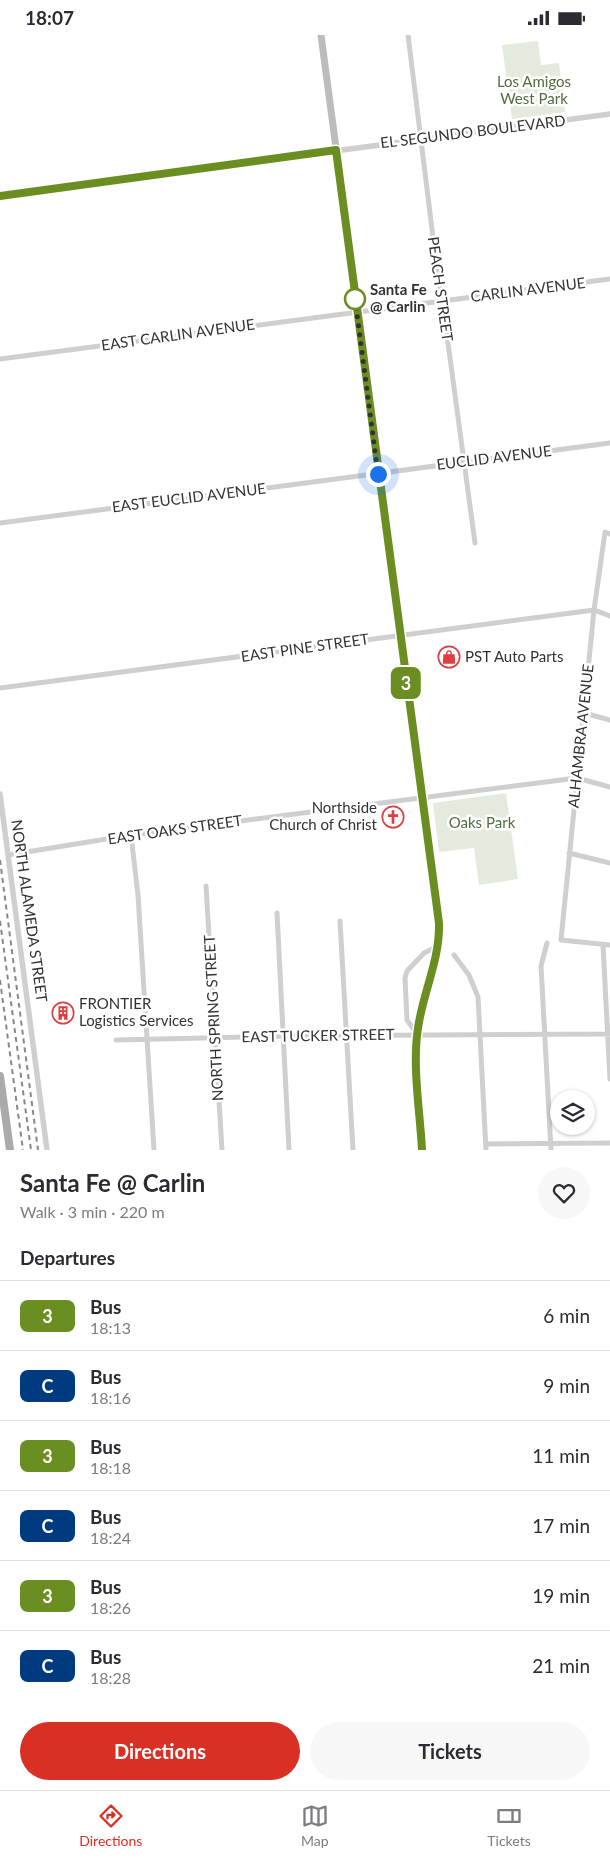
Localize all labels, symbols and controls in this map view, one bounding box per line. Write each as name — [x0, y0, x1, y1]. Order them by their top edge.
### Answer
text: 18:07 — [25, 6, 74, 29]
park label: Los Amigos West Park — [497, 72, 571, 107]
street label: EL SEGUNDO BOULEVARD — [379, 111, 566, 151]
street label: PEACH STREET — [425, 235, 457, 342]
street label: CARLIN AVENUE — [469, 273, 586, 305]
place label: Santa Fe @ Carlin — [370, 280, 427, 315]
marker: Santa Fe @ Carlin — [344, 288, 366, 310]
street label: EAST CARLIN AVENUE — [100, 314, 256, 354]
street label: EUCLID AVENUE — [435, 441, 552, 473]
your location — [366, 462, 391, 487]
street label: EAST EUCLID AVENUE — [111, 479, 267, 515]
street label: EAST PINE STREET — [240, 629, 370, 665]
shop icon: PST Auto Parts — [437, 645, 461, 669]
place label: PST Auto Parts — [465, 647, 563, 665]
street label: ALHAMBRA AVENUE — [563, 663, 597, 809]
line badge: 3 — [390, 667, 422, 699]
text: 3 — [401, 672, 411, 694]
place label: Northside Church of Christ — [269, 798, 378, 833]
church icon: Northside Church of Christ — [381, 805, 405, 829]
street label: EAST OAKS STREET — [106, 811, 243, 847]
park label: Oaks Park — [449, 813, 516, 831]
street label: NORTH ALAMEDA STREET — [8, 819, 52, 1003]
street label: NORTH SPRING STREET — [200, 934, 226, 1102]
place label: FRONTIER Logistics Services — [79, 994, 194, 1029]
building icon: FRONTIER Logistics Services — [51, 1001, 75, 1025]
street label: EAST TUCKER STREET — [241, 1025, 395, 1045]
map controls — [550, 1090, 595, 1135]
button: layers — [550, 1090, 595, 1135]
button: heart — [538, 1167, 590, 1219]
text: Santa Fe @ Carlin — [20, 1168, 205, 1197]
text: Walk · 3 min · 220 m — [20, 1202, 165, 1221]
text: Departures — [20, 1246, 115, 1269]
text: Bus — [90, 1295, 121, 1318]
text: 6 min — [543, 1304, 590, 1327]
text: 3 — [42, 1305, 53, 1327]
text: 18:13 — [90, 1318, 131, 1337]
text: Bus — [90, 1365, 121, 1388]
text: 9 min — [543, 1374, 590, 1397]
text: C — [42, 1375, 53, 1397]
text: 18:16 — [90, 1388, 131, 1407]
text: Bus — [90, 1435, 121, 1458]
text: 11 min — [532, 1444, 590, 1467]
text: 3 — [42, 1445, 53, 1467]
text: 18:18 — [90, 1458, 131, 1477]
text: Bus — [90, 1505, 121, 1528]
text: 17 min — [532, 1514, 590, 1537]
text: C — [42, 1515, 53, 1537]
text: 18:24 — [90, 1528, 131, 1547]
text: Bus — [90, 1575, 121, 1598]
text: 19 min — [532, 1584, 590, 1607]
text: 3 — [42, 1585, 53, 1607]
text: 18:26 — [90, 1598, 131, 1617]
text: Bus — [90, 1645, 121, 1668]
text: 21 min — [532, 1654, 590, 1677]
text: C — [42, 1655, 53, 1677]
text: 18:28 — [90, 1668, 131, 1687]
button: Directions — [20, 1722, 300, 1780]
button: Tickets — [310, 1722, 590, 1780]
tab: Directions — [79, 1802, 142, 1849]
tab: Map — [301, 1802, 329, 1849]
tab: Tickets — [487, 1802, 531, 1849]

